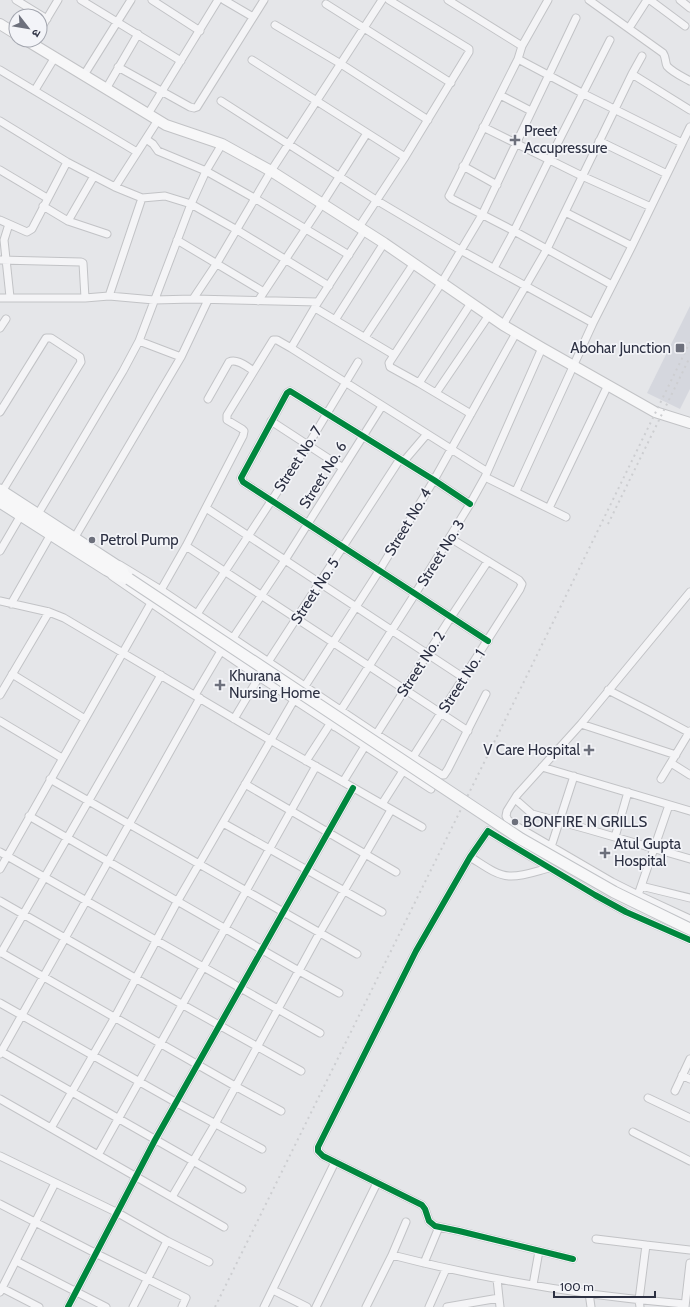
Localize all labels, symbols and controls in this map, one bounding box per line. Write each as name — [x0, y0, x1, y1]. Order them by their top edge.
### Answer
north arrow — [8, 8, 48, 48]
text: उ — [29, 27, 44, 40]
place label: Preet Accupressure — [524, 122, 608, 157]
marker: Preet Accupressure — [509, 134, 521, 146]
place label: Abohar Junction — [570, 339, 671, 357]
marker: Abohar Junction — [674, 342, 686, 354]
street label: Street No. 7 — [270, 422, 326, 495]
street label: Street No. 6 — [295, 438, 351, 512]
street label: Street No. 4 — [381, 485, 435, 559]
street label: Street No. 3 — [413, 516, 469, 590]
place label: Petrol Pump — [100, 531, 179, 549]
marker: Petrol Pump — [87, 535, 97, 545]
street label: Street No. 5 — [287, 555, 343, 627]
street label: Street No. 2 — [393, 628, 449, 700]
street label: Street No. 1 — [435, 646, 489, 716]
place label: Khurana Nursing Home — [229, 667, 320, 702]
marker: Khurana Nursing Home — [214, 679, 226, 691]
place label: V Care Hospital — [483, 741, 580, 759]
marker: V Care Hospital — [583, 744, 595, 756]
place label: BONFIRE N GRILLS — [523, 813, 647, 831]
marker: BONFIRE N GRILLS — [510, 817, 520, 827]
place label: Atul Gupta Hospital — [614, 835, 682, 870]
marker: Atul Gupta Hospital — [599, 847, 611, 859]
scale bar — [554, 1273, 655, 1299]
text: 100 m — [560, 1279, 594, 1294]

